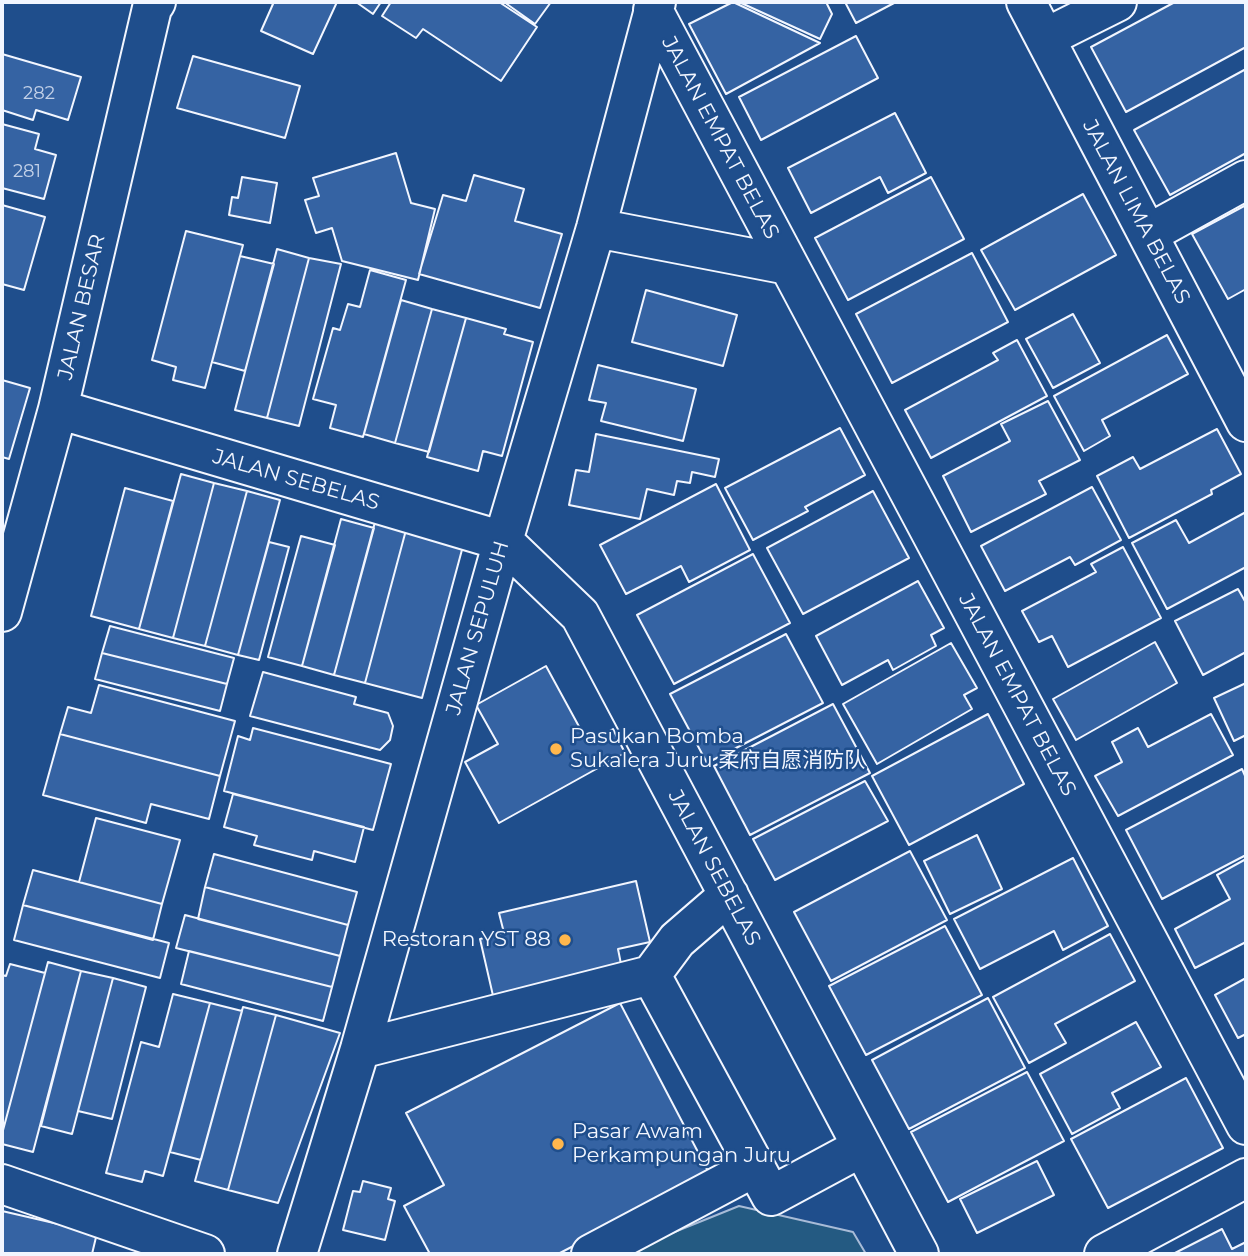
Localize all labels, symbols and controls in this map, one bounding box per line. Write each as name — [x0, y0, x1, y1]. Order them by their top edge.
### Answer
street label: JALAN EMPAT BELAS — [656, 32, 784, 244]
house number: 282 — [23, 83, 55, 105]
street label: JALAN LIMA BELAS — [1077, 116, 1195, 308]
house number: 281 — [13, 161, 41, 183]
street label: JALAN BESAR — [53, 232, 111, 382]
street label: JALAN SEBELAS — [210, 444, 382, 516]
street label: JALAN SEPULUH — [441, 538, 515, 718]
street label: JALAN EMPAT BELAS — [953, 589, 1081, 801]
place label: Pasukan Bomba Sukalera Juru 柔府自愿消防队 — [570, 724, 865, 774]
marker: Pasukan Bomba Sukalera Juru 柔府自愿消防队 — [548, 741, 564, 757]
street label: JALAN SEBELAS — [662, 786, 766, 950]
place label: Restoran YST 88 — [382, 927, 551, 953]
marker: Restoran YST 88 — [557, 932, 573, 948]
place label: Pasar Awam Perkampungan Juru — [572, 1119, 791, 1169]
marker: Pasar Awam Perkampungan Juru — [550, 1136, 566, 1152]

